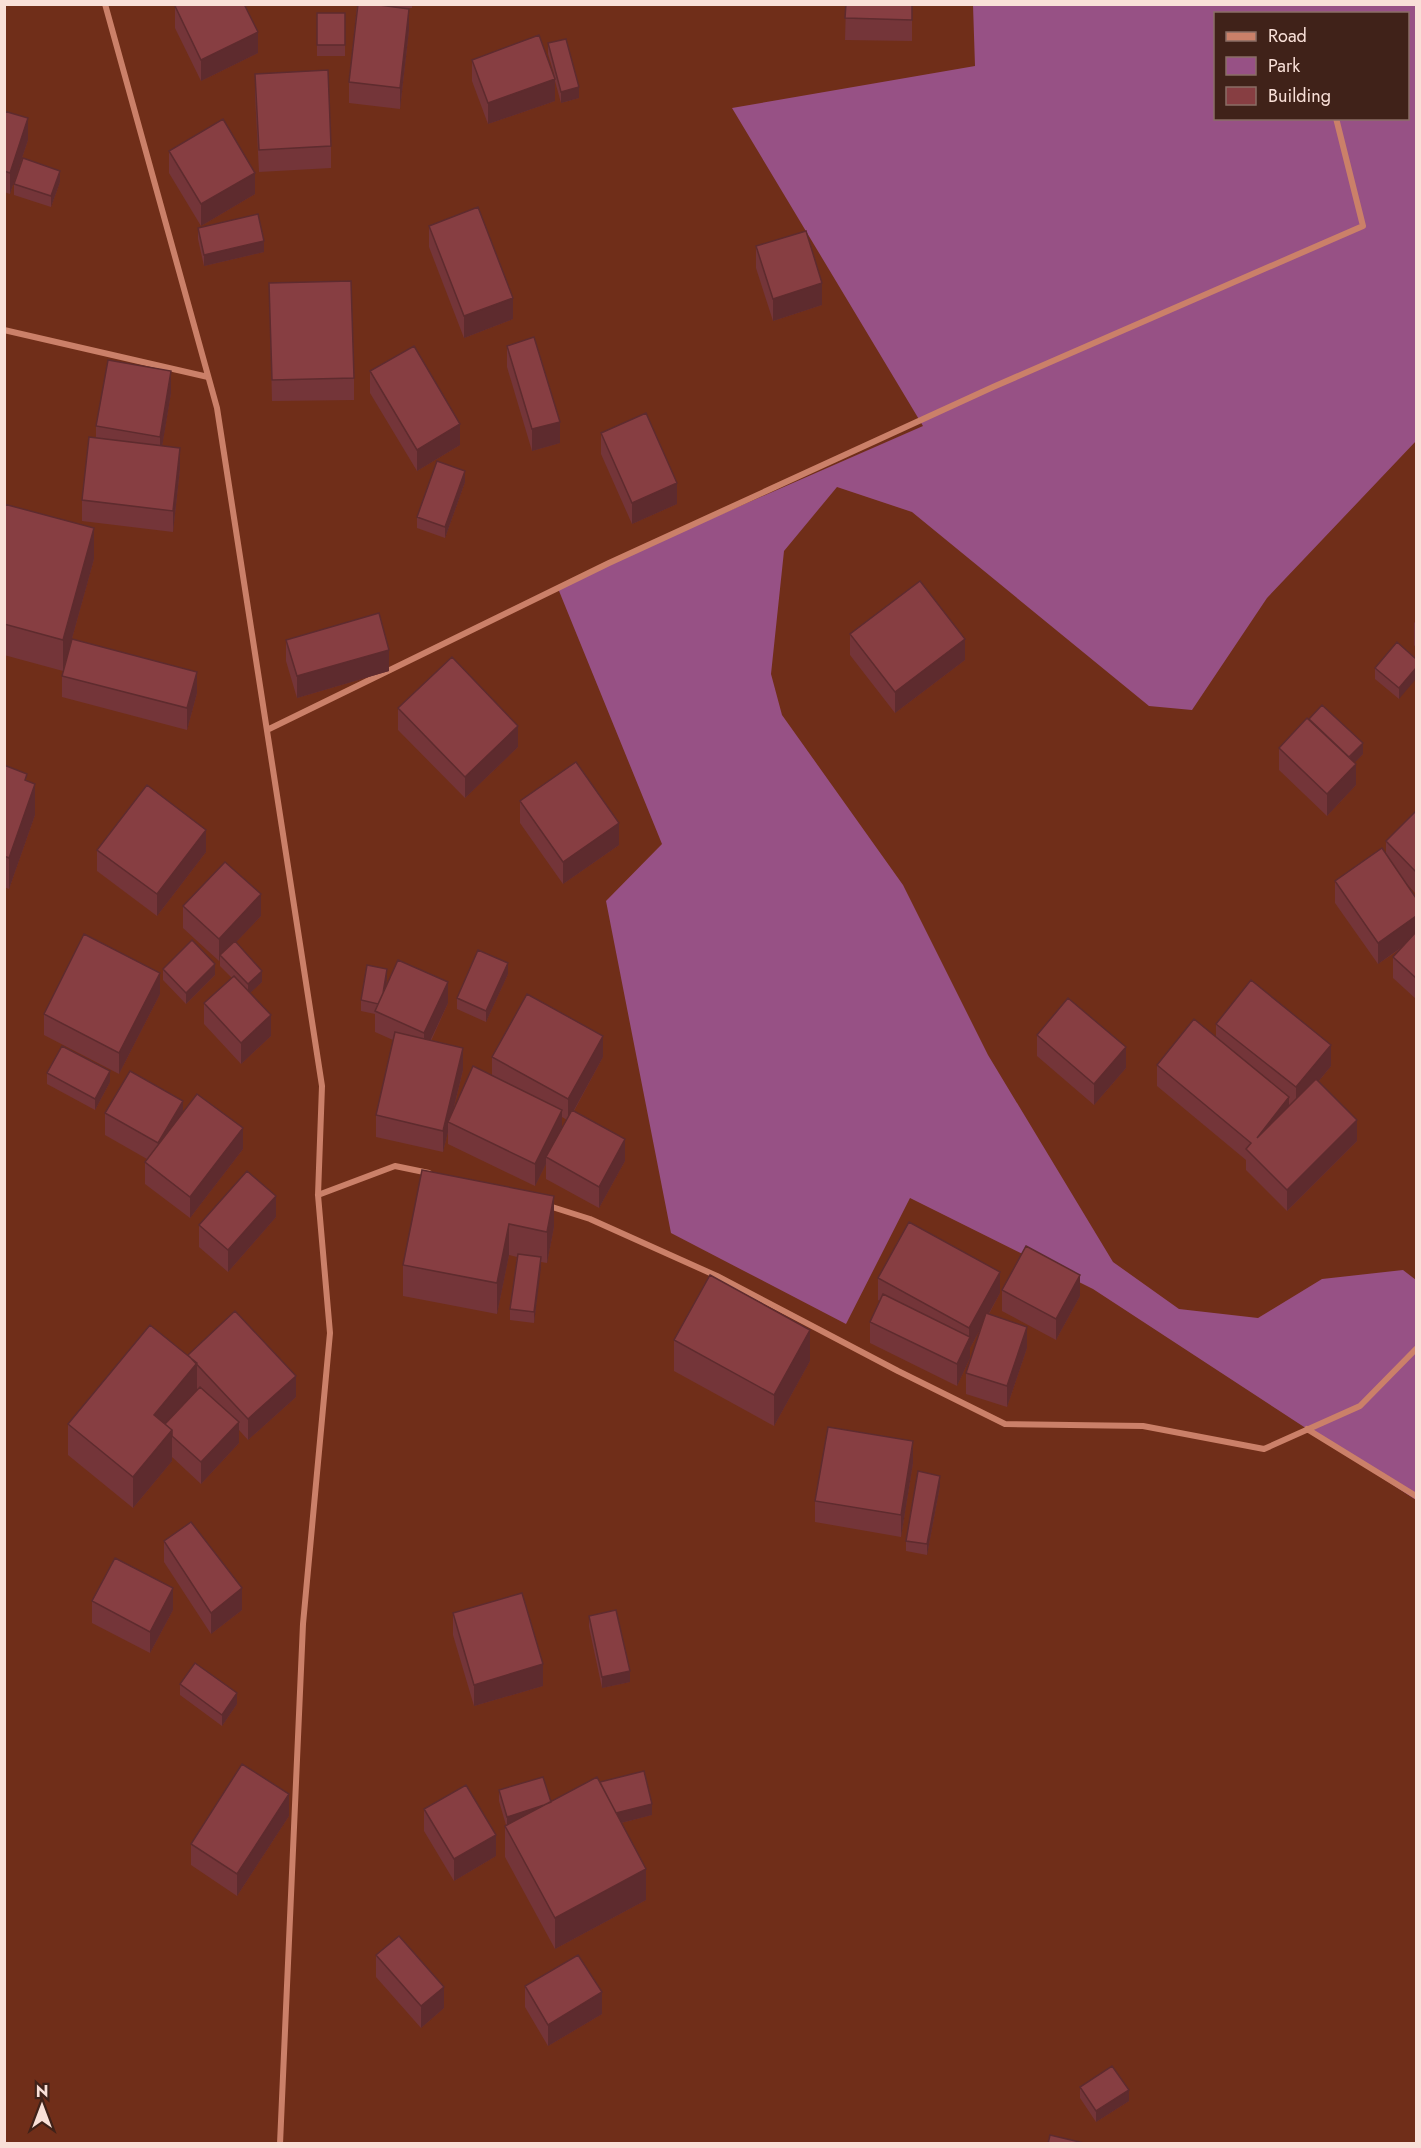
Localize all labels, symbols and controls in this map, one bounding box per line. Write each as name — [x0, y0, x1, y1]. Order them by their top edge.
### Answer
legend — [1214, 12, 1409, 120]
text: Road — [1268, 23, 1307, 49]
text: Park — [1268, 53, 1300, 79]
text: Building — [1268, 83, 1331, 109]
north arrow — [12, 2076, 72, 2136]
text: N — [36, 2080, 48, 2103]

